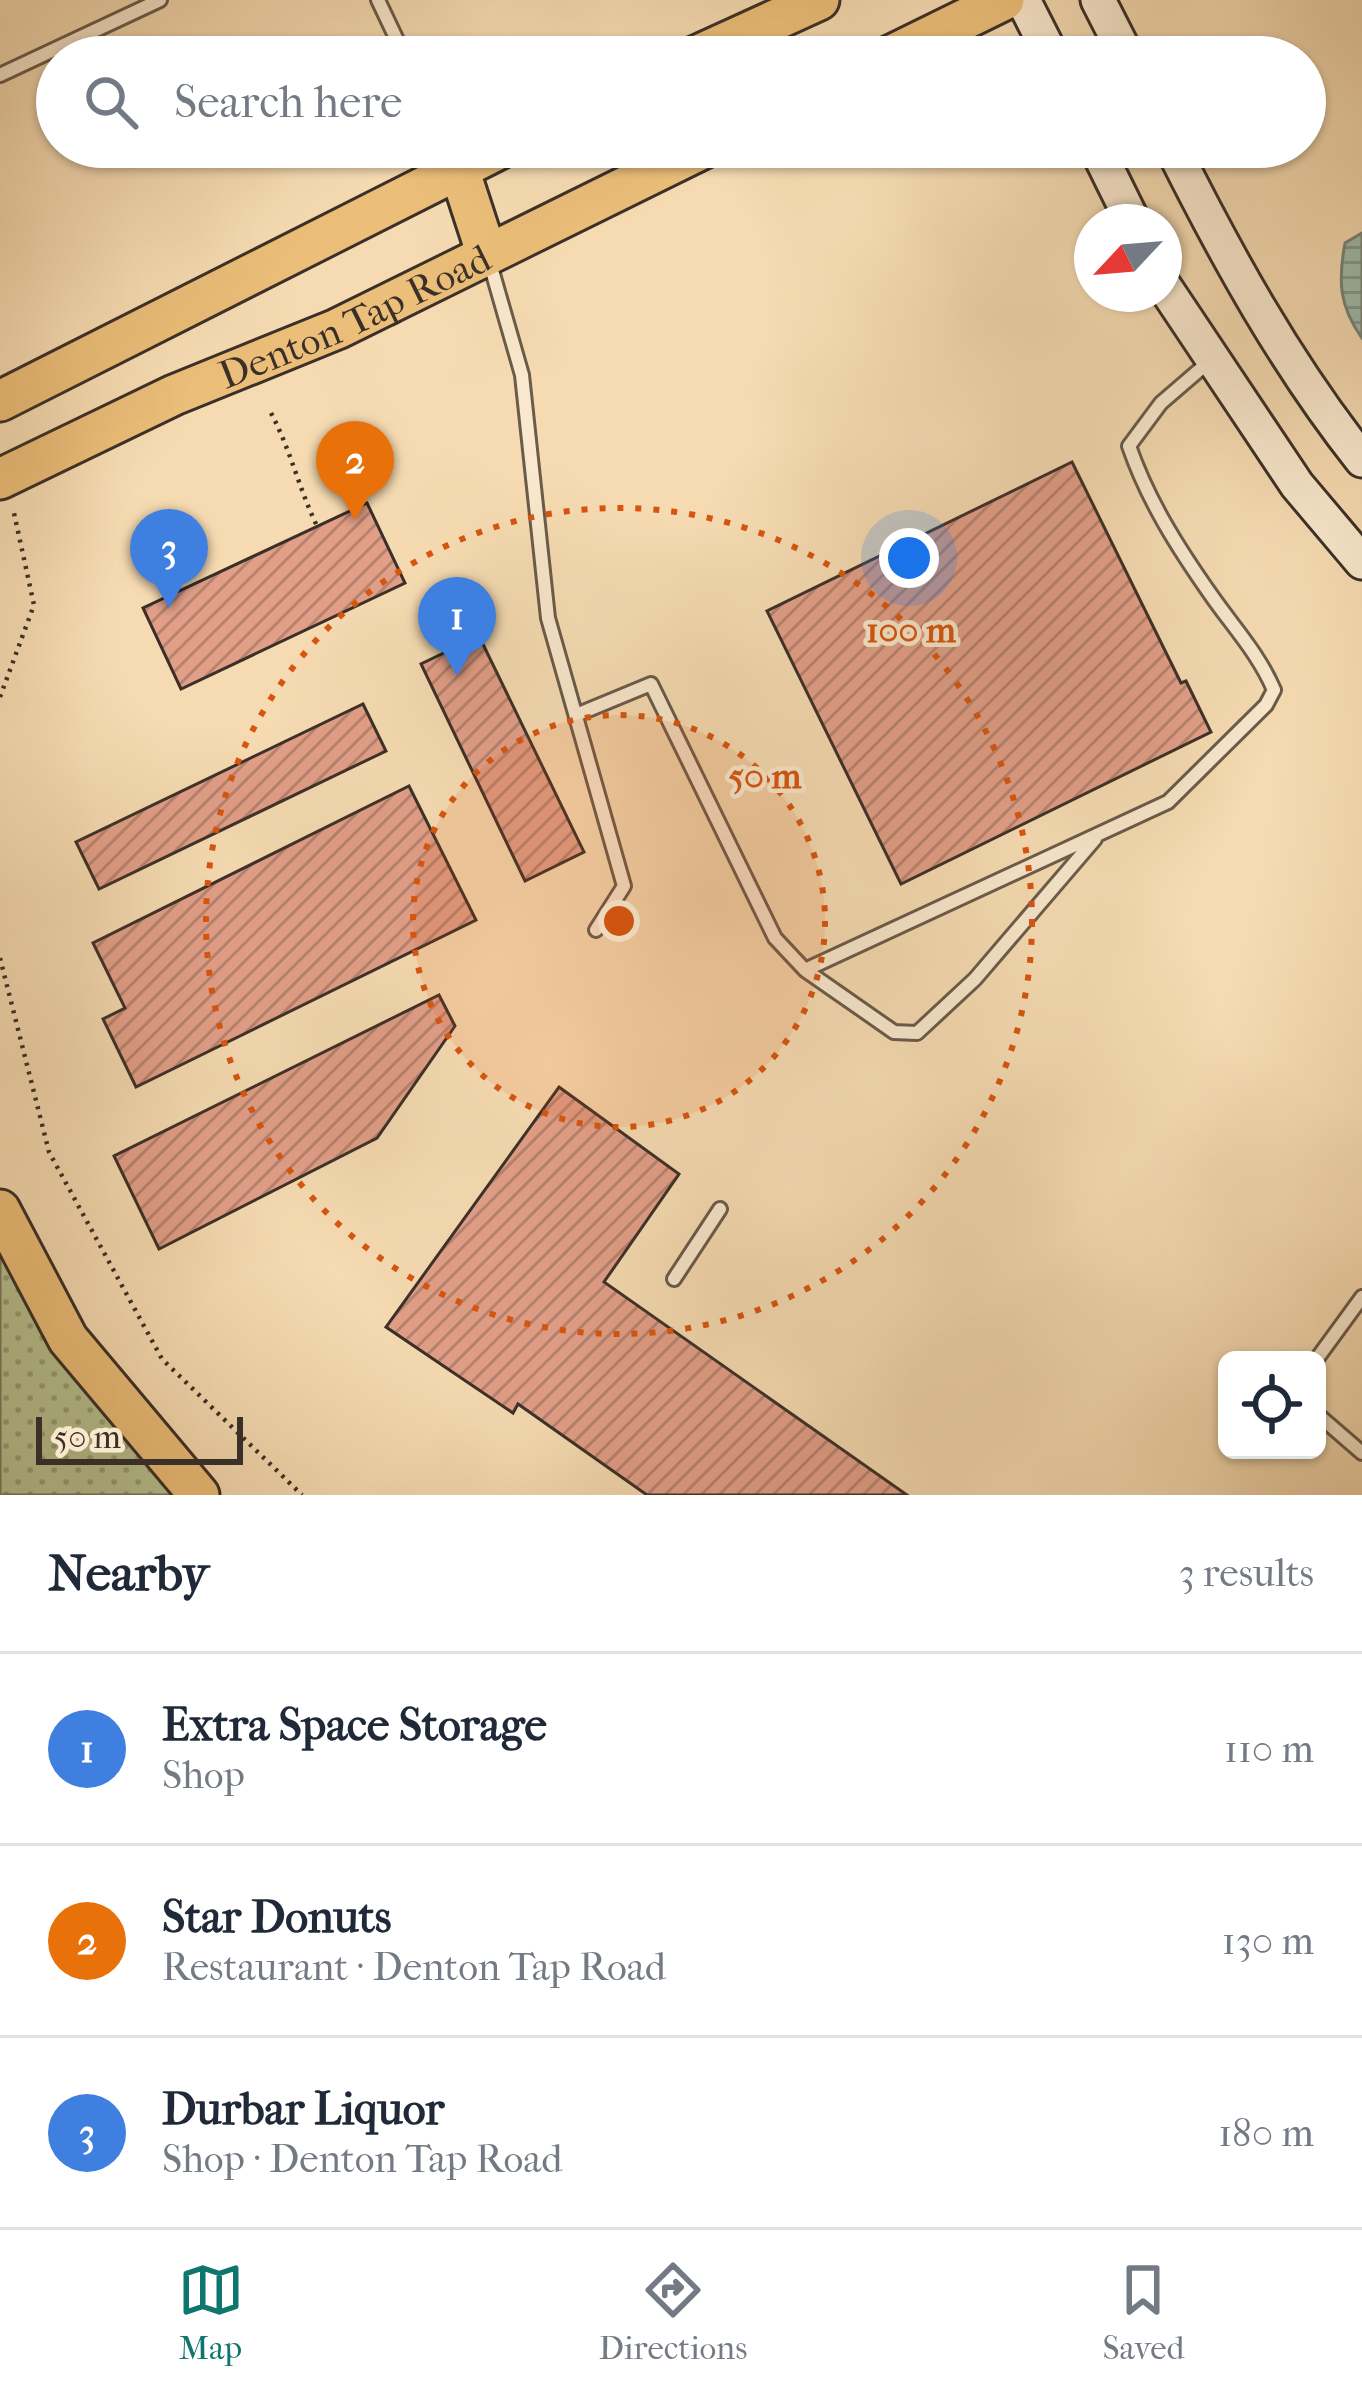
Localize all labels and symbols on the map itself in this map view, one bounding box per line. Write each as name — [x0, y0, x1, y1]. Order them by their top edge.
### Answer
north arrow — [1074, 204, 1182, 312]
street label: Denton Tap Road — [212, 235, 499, 398]
pin: 2 — [316, 421, 394, 520]
pin: 3 — [130, 509, 208, 608]
your location — [879, 528, 939, 588]
pin: 1 — [418, 577, 496, 676]
text: 100 m — [866, 609, 957, 651]
text: 50 m — [729, 755, 803, 797]
centre of rings — [598, 900, 640, 942]
scale bar — [36, 1411, 243, 1464]

